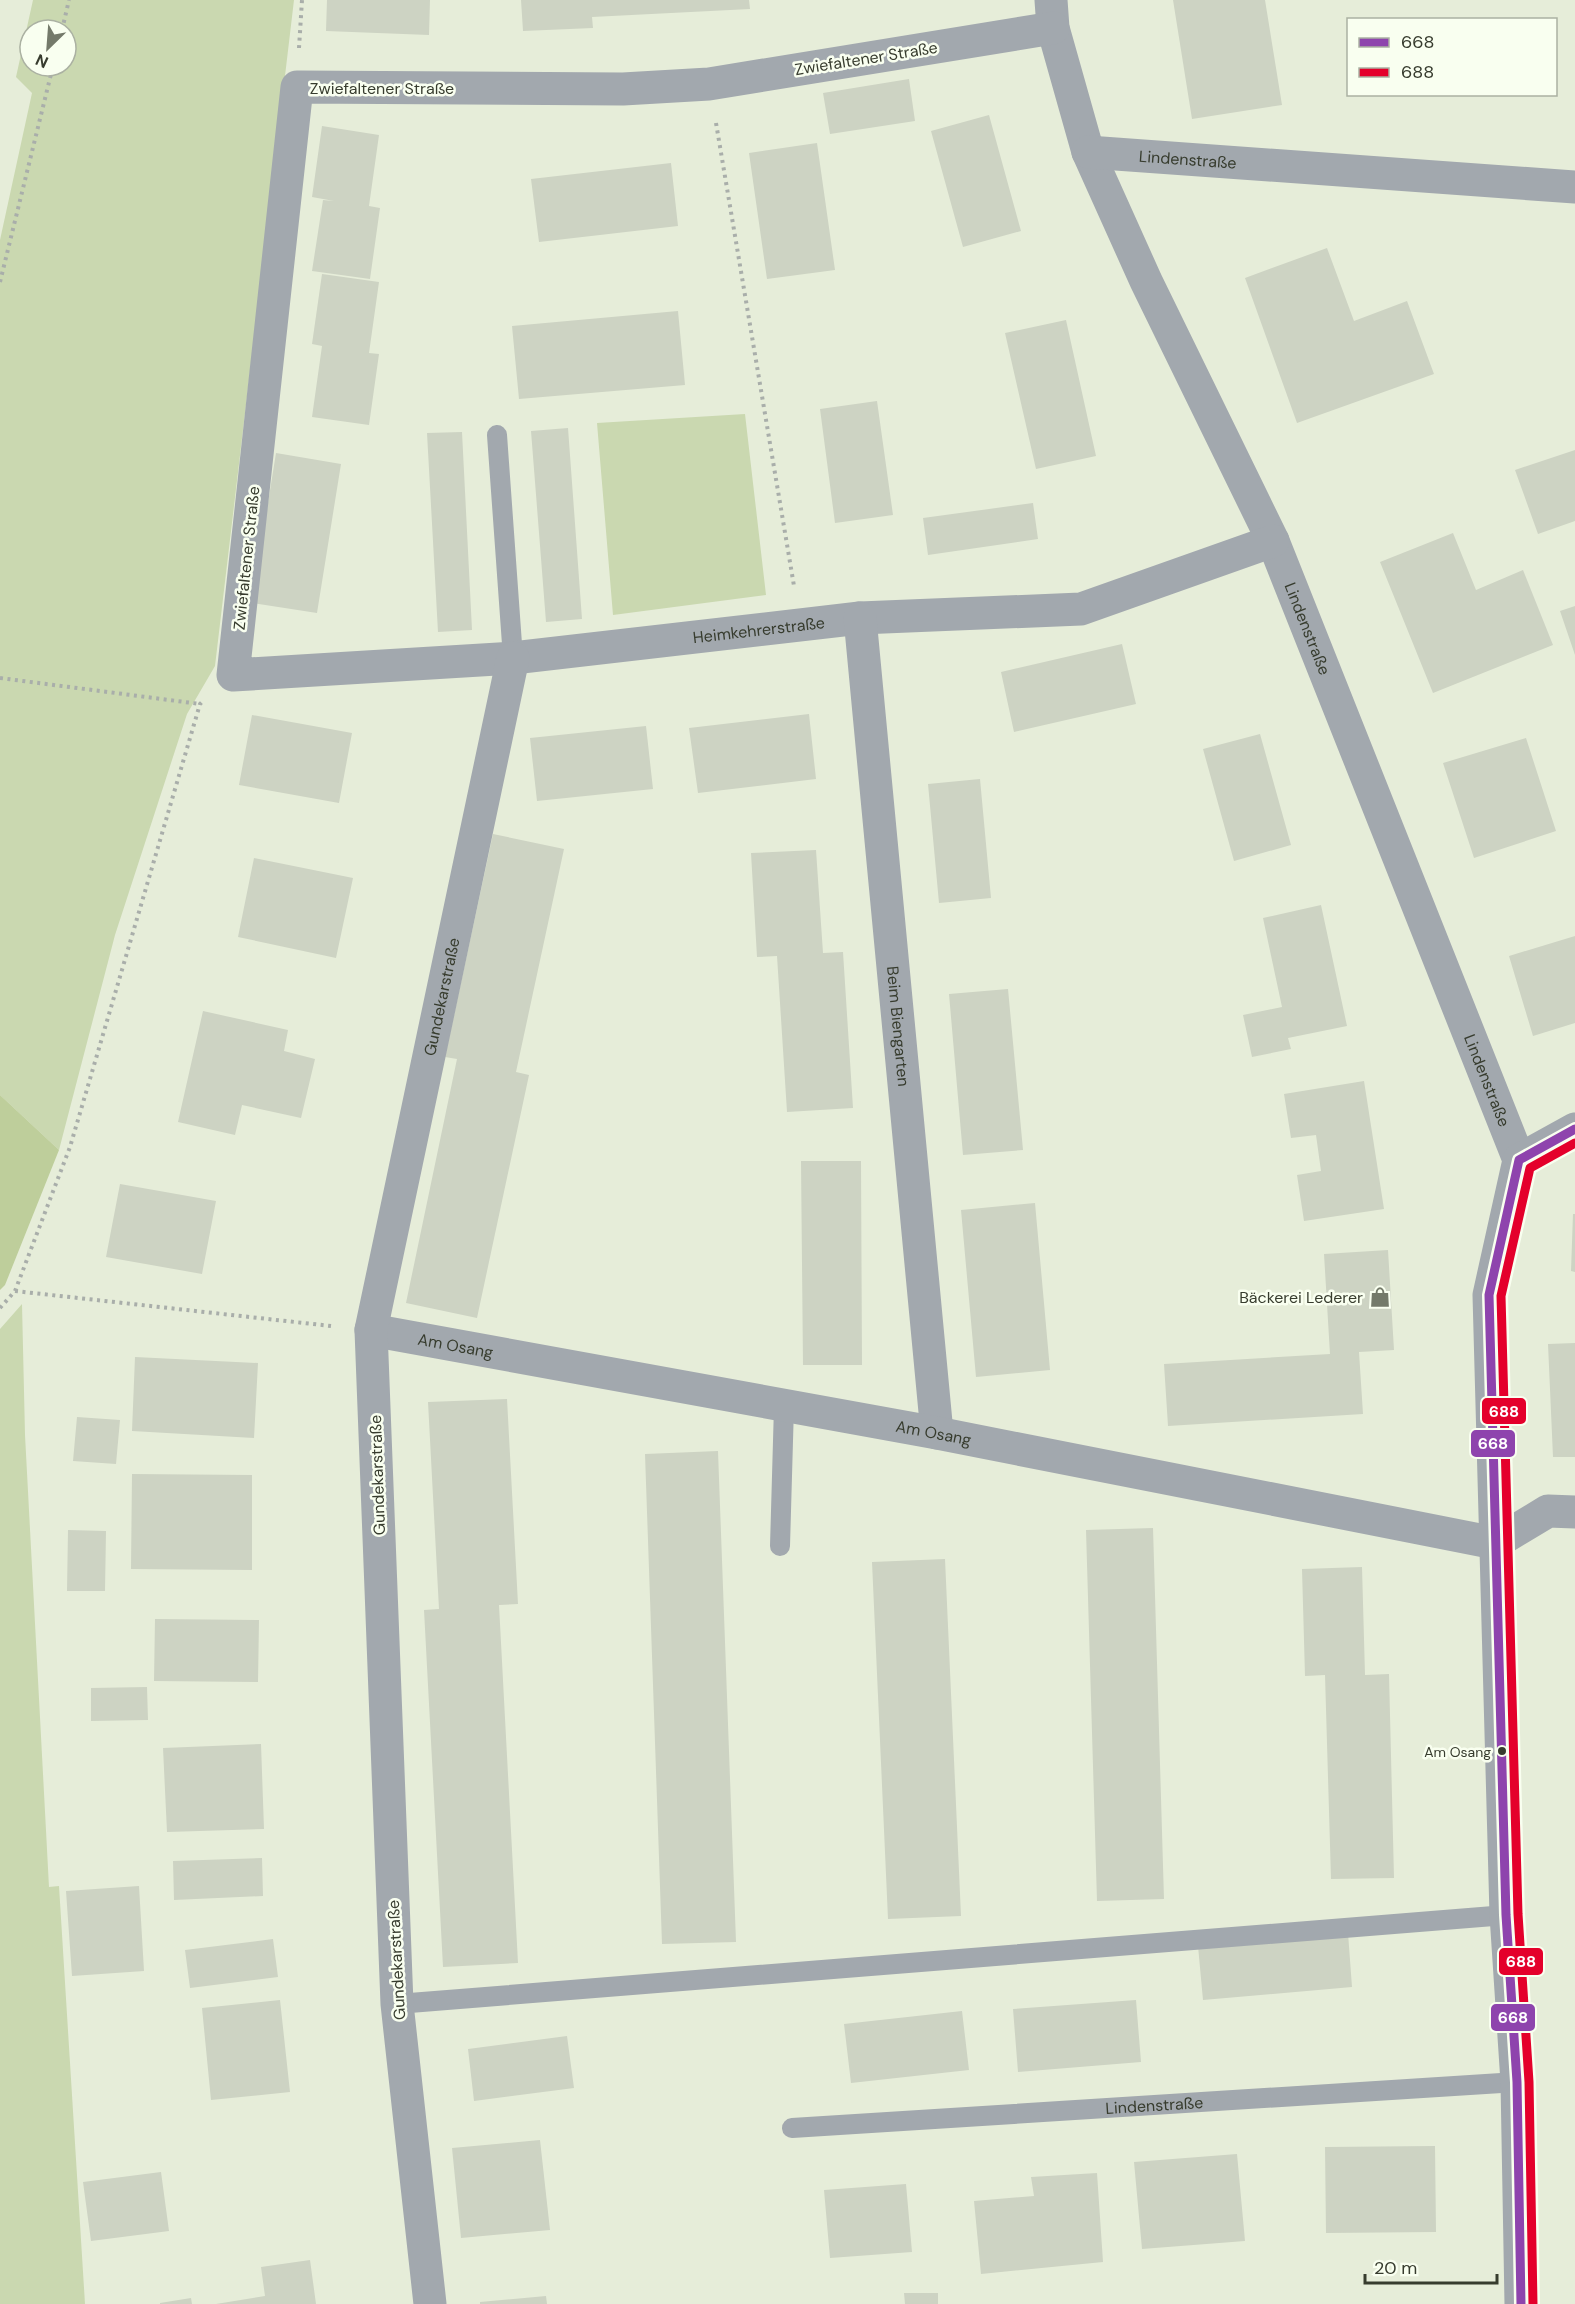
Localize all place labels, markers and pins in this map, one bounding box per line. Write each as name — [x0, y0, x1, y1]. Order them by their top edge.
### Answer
shop icon: Bäckerei Lederer — [1368, 1285, 1392, 1309]
place label: Bäckerei Lederer — [1239, 1287, 1363, 1308]
place label: Am Osang — [1424, 1743, 1491, 1761]
marker: Am Osang — [1496, 1745, 1508, 1757]

